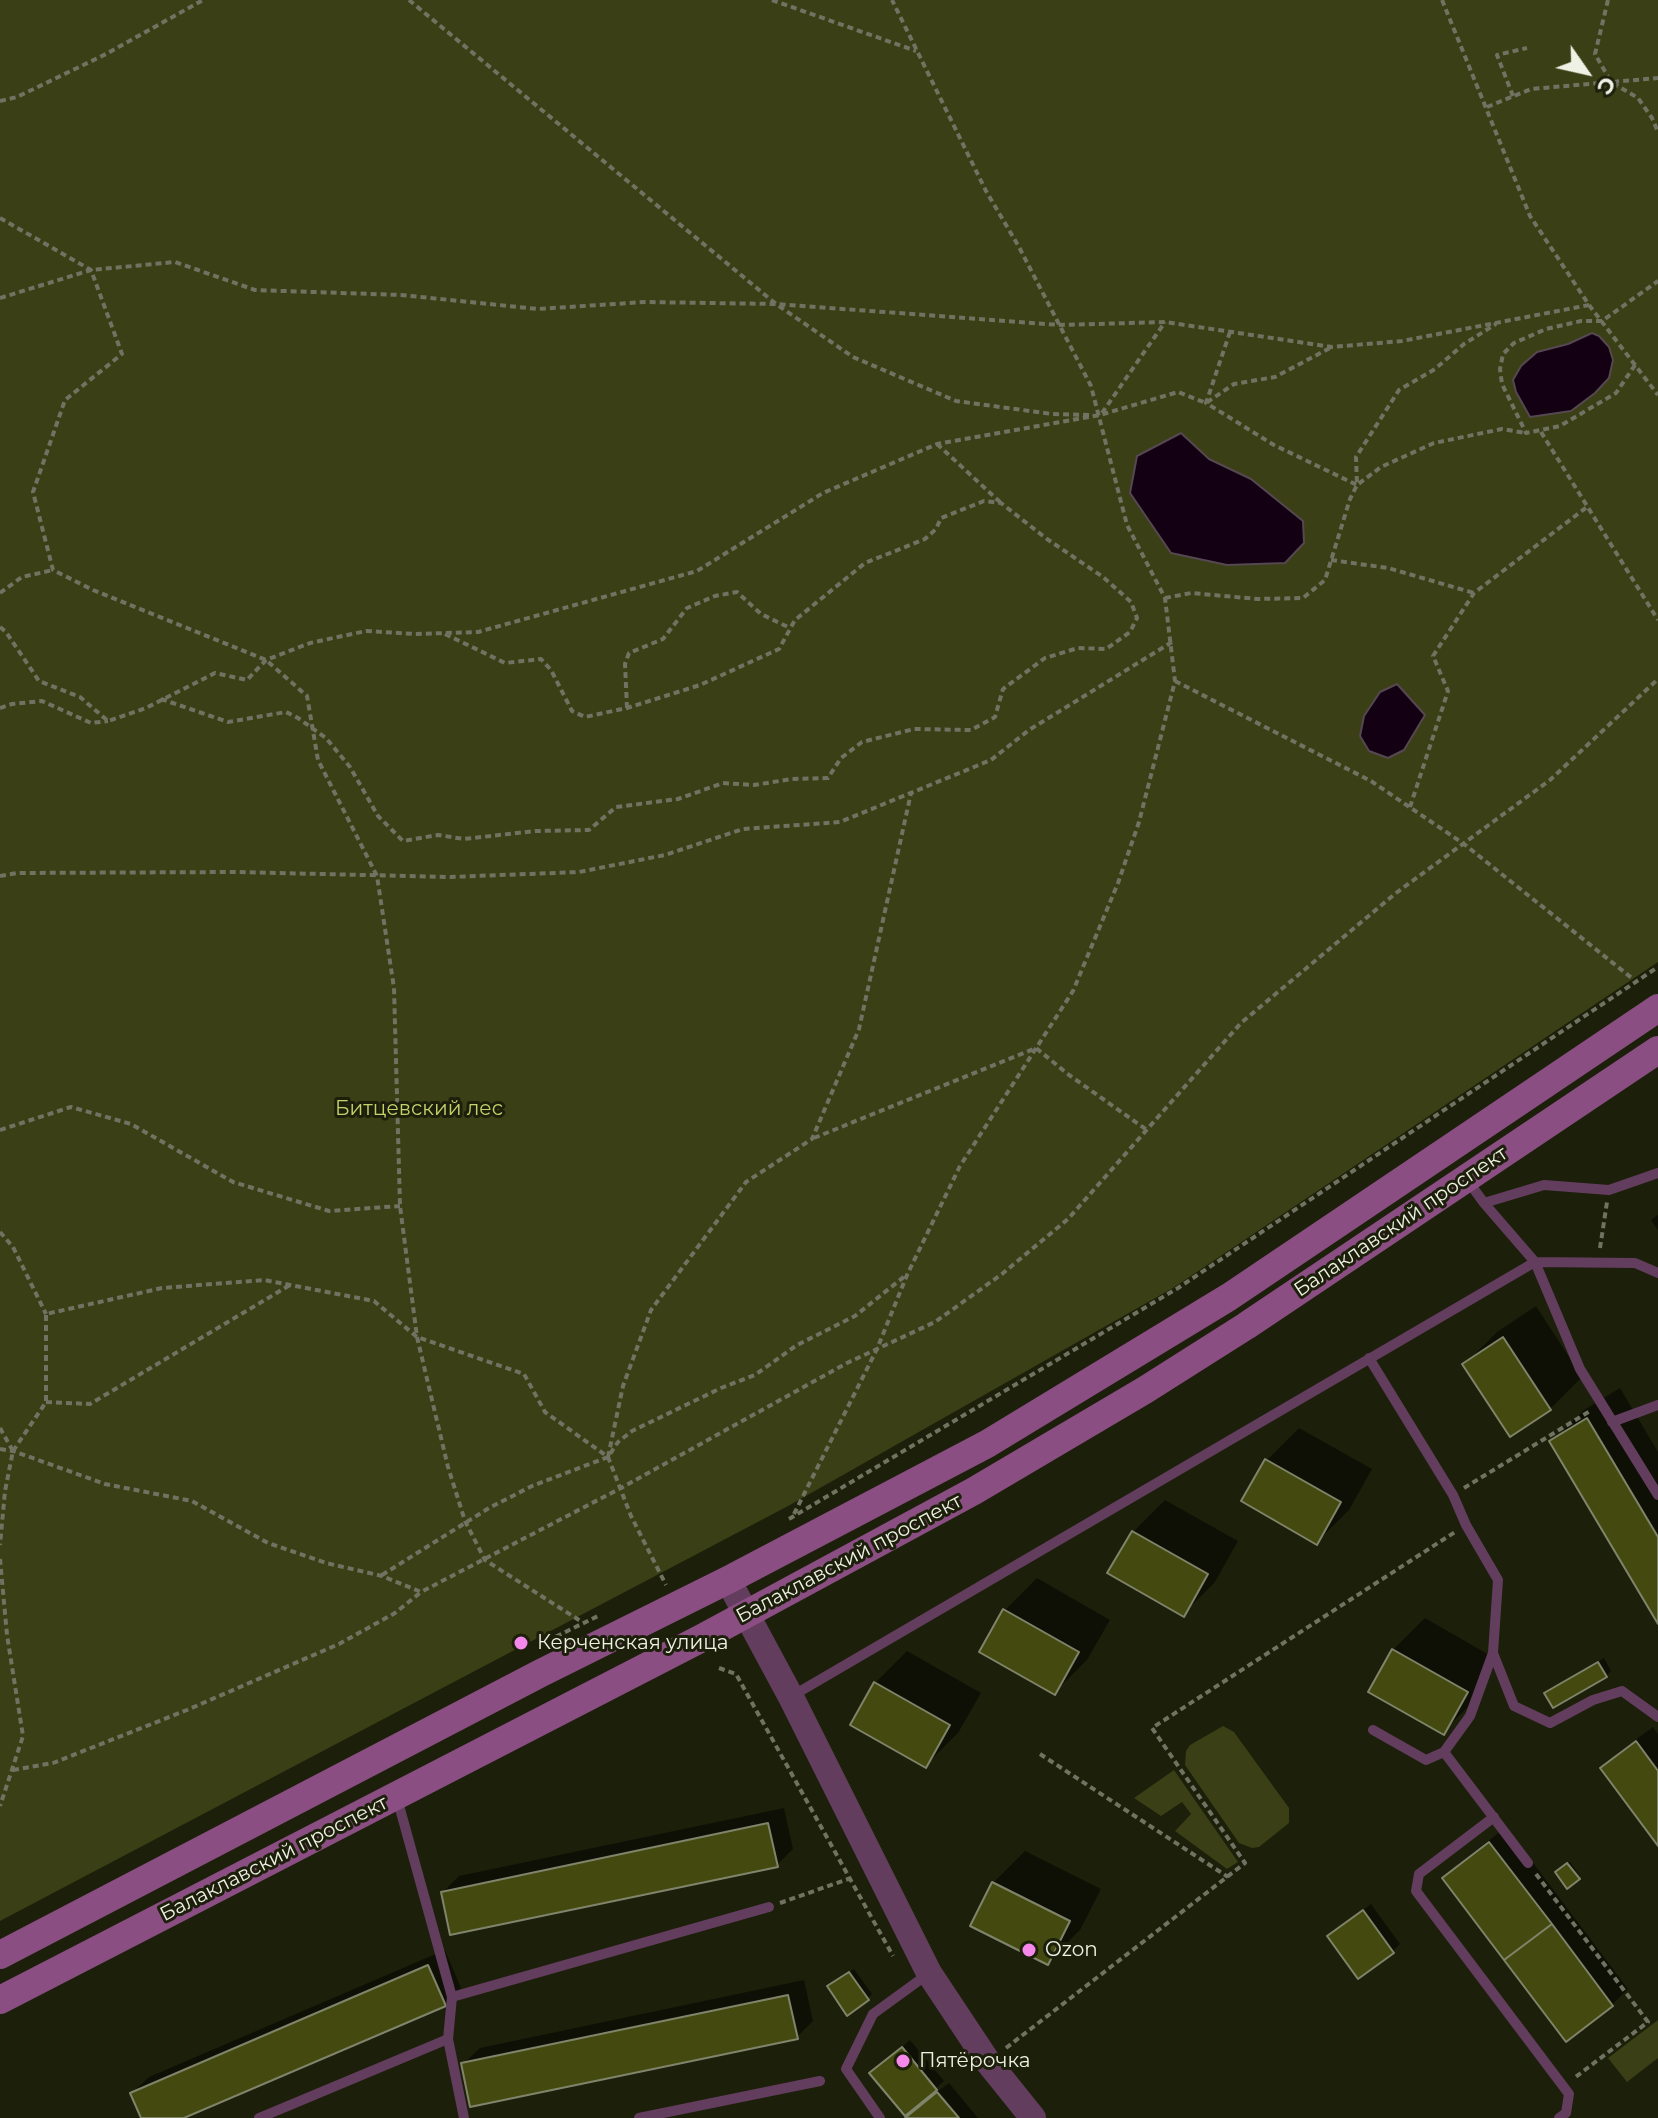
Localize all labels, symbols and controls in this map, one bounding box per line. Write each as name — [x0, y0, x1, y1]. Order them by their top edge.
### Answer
north arrow — [1546, 32, 1626, 112]
text: С — [1591, 72, 1622, 100]
park label: Битцевский лес — [335, 1097, 503, 1121]
street label: Балаклавский проспект — [1290, 1142, 1512, 1302]
street label: Балаклавский проспект — [732, 1489, 966, 1629]
place label: Керченская улица — [537, 1631, 728, 1655]
marker: Керченская улица — [512, 1634, 530, 1652]
street label: Балаклавский проспект — [156, 1791, 392, 1927]
place label: Ozon — [1045, 1938, 1098, 1962]
marker: Ozon — [1020, 1941, 1038, 1959]
place label: Пятёрочка — [919, 2049, 1030, 2073]
marker: Пятёрочка — [894, 2052, 912, 2070]

